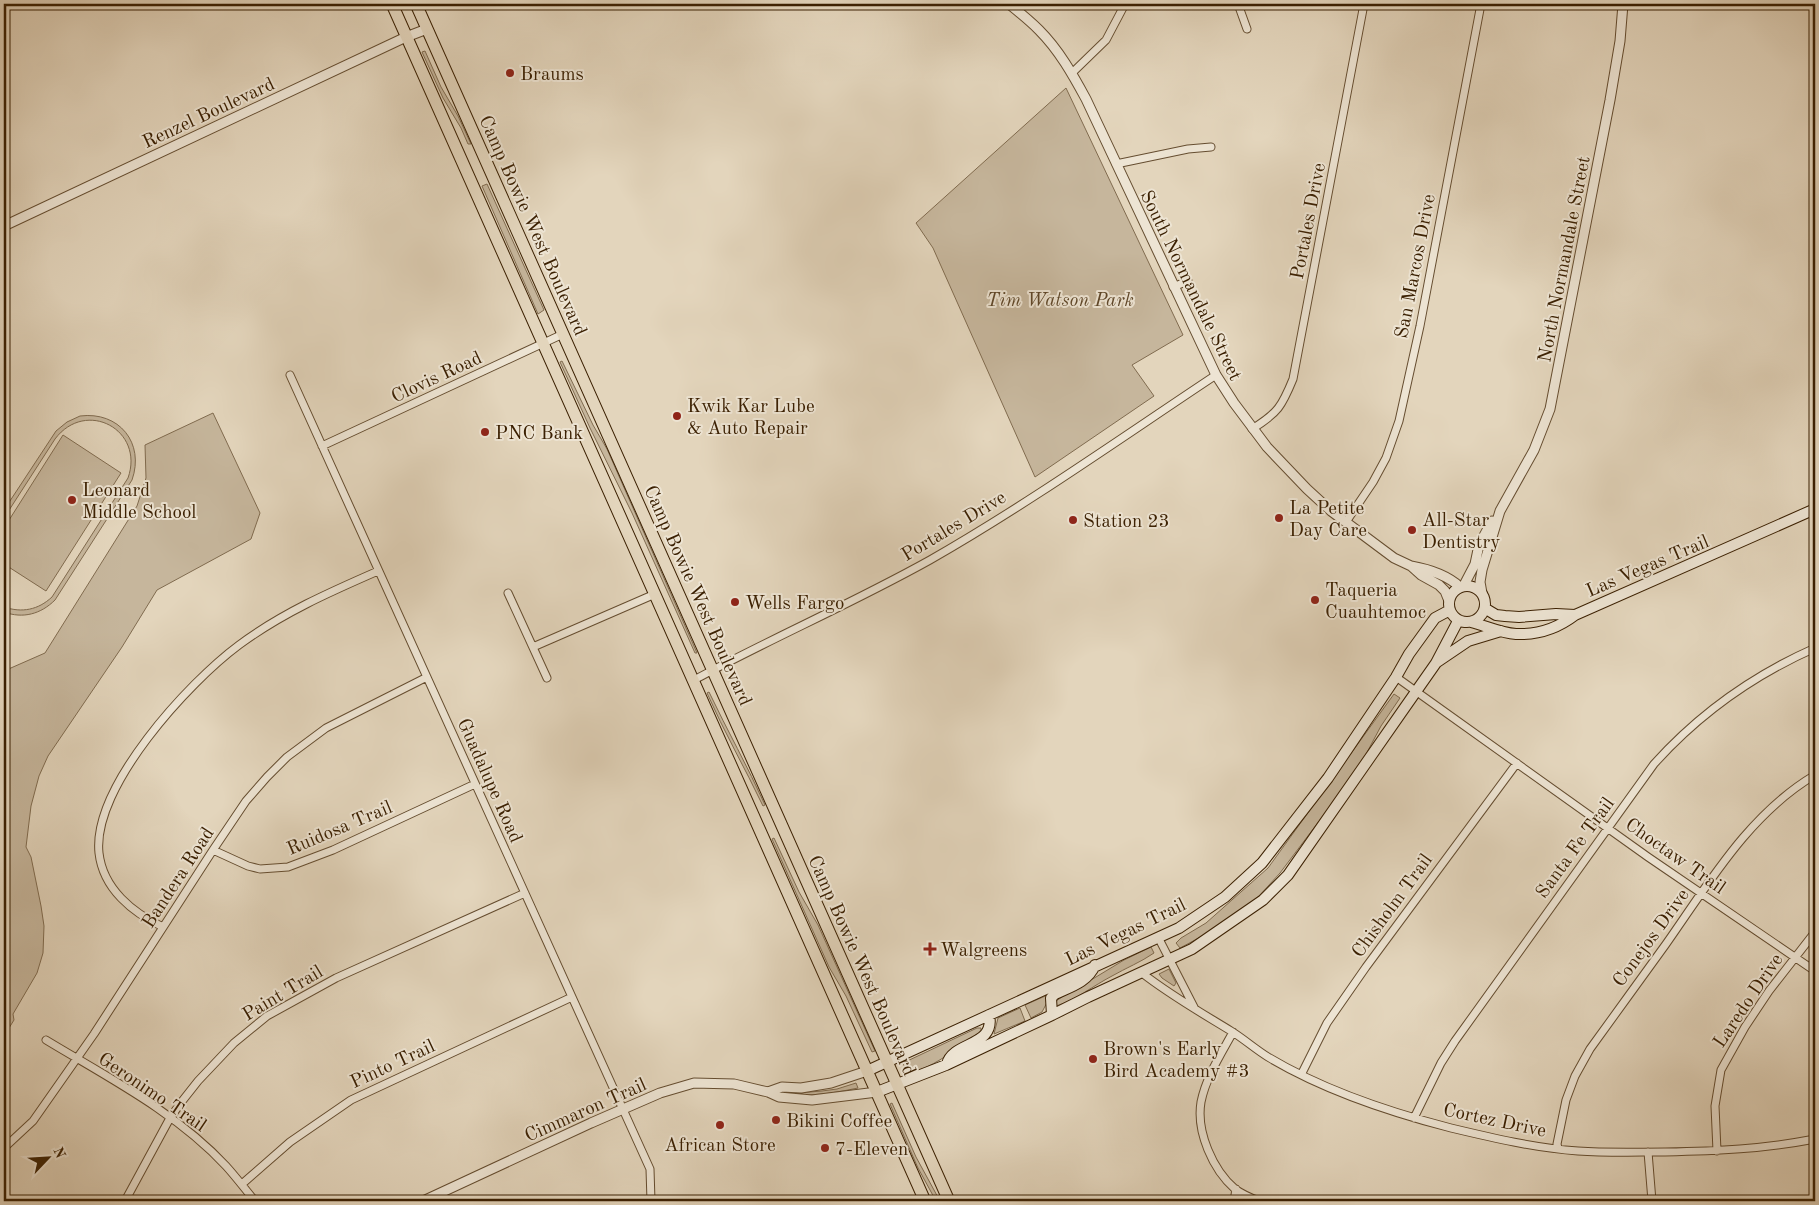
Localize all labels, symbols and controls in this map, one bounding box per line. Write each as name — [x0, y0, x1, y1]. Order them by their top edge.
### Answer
place label: Braums — [520, 66, 584, 85]
marker: Braums — [504, 67, 516, 79]
street label: Renzel Boulevard — [140, 75, 278, 153]
street label: Camp Bowie West Boulevard — [474, 113, 589, 339]
street label: North Normandale Street — [1536, 155, 1595, 364]
street label: Portales Drive — [1289, 162, 1330, 281]
street label: South Normandale Street — [1135, 188, 1244, 384]
street label: San Marcos Drive — [1393, 193, 1440, 340]
park label: Tim Watson Park — [986, 292, 1134, 311]
street label: Clovis Road — [389, 349, 485, 407]
place label: Kwik Kar Lube & Auto Repair — [687, 398, 815, 439]
marker: Kwik Kar Lube & Auto Repair — [671, 410, 683, 422]
place label: PNC Bank — [495, 425, 583, 444]
marker: PNC Bank — [479, 426, 491, 438]
place label: Leonard Middle School — [82, 482, 196, 523]
street label: Camp Bowie West Boulevard — [639, 483, 754, 709]
street label: Portales Drive — [899, 489, 1010, 566]
marker: Leonard Middle School — [66, 494, 78, 506]
place label: La Petite Day Care — [1289, 500, 1367, 541]
marker: La Petite Day Care — [1273, 512, 1285, 524]
place label: All-Star Dentistry — [1422, 512, 1500, 553]
place label: Station 23 — [1083, 513, 1170, 532]
marker: Station 23 — [1067, 514, 1079, 526]
marker: All-Star Dentistry — [1406, 524, 1418, 536]
street label: Las Vegas Trail — [1584, 533, 1712, 602]
place label: Taqueria Cuauhtemoc — [1325, 582, 1426, 623]
marker: Taqueria Cuauhtemoc — [1309, 594, 1321, 606]
place label: Wells Fargo — [745, 595, 845, 614]
marker: Wells Fargo — [729, 596, 741, 608]
street label: Guadalupe Road — [453, 716, 525, 846]
street label: Santa Fe Trail — [1533, 795, 1619, 902]
street label: Ruidosa Trail — [285, 799, 395, 860]
street label: Choctaw Trail — [1621, 816, 1728, 899]
street label: Bandera Road — [139, 824, 219, 932]
street label: Chisholm Trail — [1349, 851, 1437, 962]
street label: Camp Bowie West Boulevard — [803, 853, 918, 1079]
street label: Conejos Drive — [1610, 886, 1694, 991]
street label: Las Vegas Trail — [1063, 896, 1189, 971]
place label: Walgreens — [940, 942, 1027, 961]
marker: Walgreens — [924, 943, 936, 955]
street label: Laredo Drive — [1711, 951, 1787, 1052]
street label: Paint Trail — [240, 963, 327, 1025]
street label: Pinto Trail — [348, 1037, 438, 1093]
place label: Brown's Early Bird Academy #3 — [1103, 1041, 1250, 1082]
street label: Geronimo Trail — [94, 1050, 209, 1136]
marker: Brown's Early Bird Academy #3 — [1087, 1053, 1099, 1065]
street label: Cimmaron Trail — [522, 1076, 650, 1147]
street label: Cortez Drive — [1441, 1101, 1548, 1142]
place label: Bikini Coffee — [786, 1113, 892, 1132]
marker: Bikini Coffee — [770, 1114, 782, 1126]
marker: African Store — [714, 1119, 726, 1131]
north arrow — [22, 1132, 72, 1182]
place label: African Store — [664, 1137, 776, 1156]
place label: 7-Eleven — [835, 1141, 908, 1160]
marker: 7-Eleven — [819, 1142, 831, 1154]
text: N — [50, 1145, 68, 1161]

